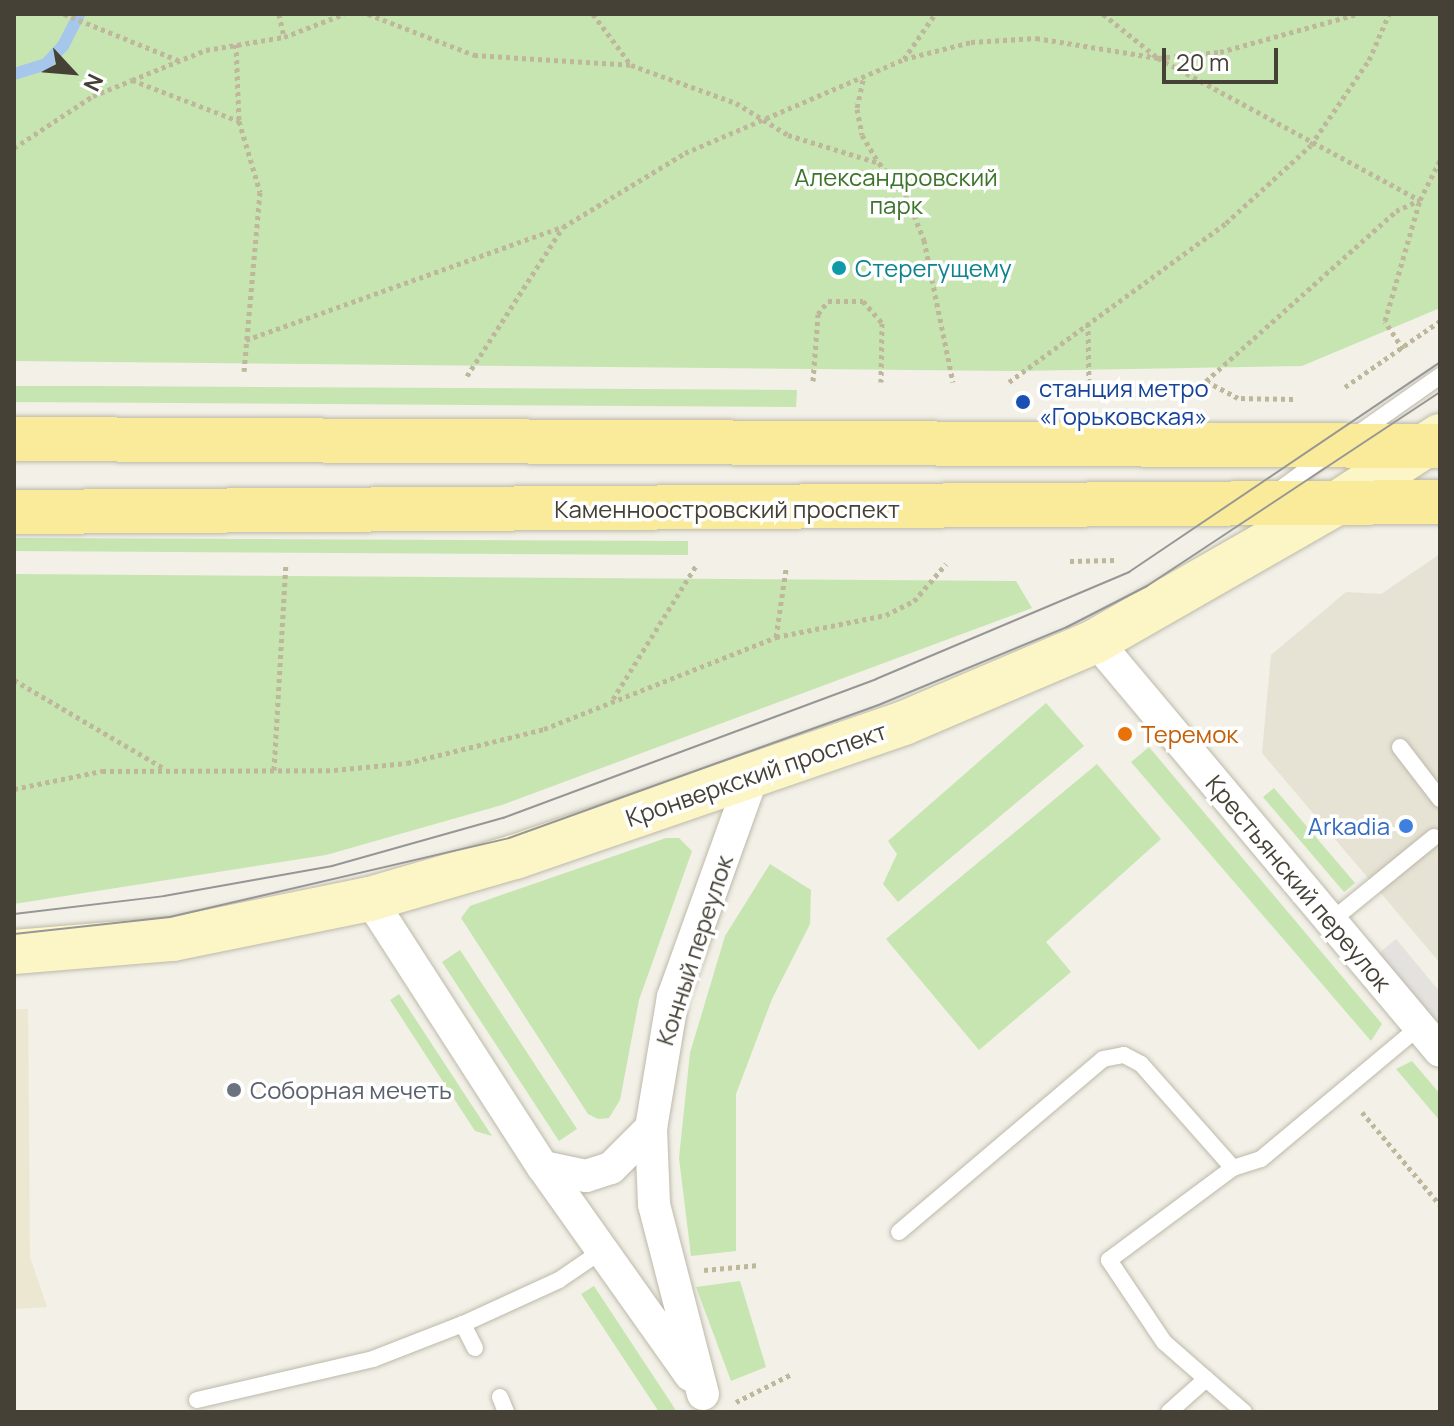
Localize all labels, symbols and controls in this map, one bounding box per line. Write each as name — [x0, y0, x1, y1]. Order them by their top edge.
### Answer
north arrow — [32, 32, 112, 112]
scale bar — [1166, 32, 1282, 82]
text: 20 m — [1176, 45, 1229, 78]
text: N — [77, 69, 111, 96]
park label: Александровский парк — [794, 163, 998, 219]
place label: Стерегущему — [855, 254, 1012, 282]
marker: Стерегущему — [830, 259, 848, 277]
place label: станция метро «Горьковская» — [1039, 374, 1209, 430]
marker: станция метро «Горьковская» — [1014, 393, 1032, 411]
street label: Каменноостровский проспект — [554, 495, 900, 523]
street label: Кронверкский проспект — [622, 716, 890, 832]
place label: Теремок — [1141, 720, 1238, 748]
marker: Теремок — [1116, 725, 1134, 743]
street label: Крестьянский переулок — [1200, 769, 1398, 997]
place label: Arkadia — [1308, 812, 1390, 840]
marker: Arkadia — [1397, 817, 1415, 835]
street label: Конный переулок — [650, 851, 738, 1049]
place label: Соборная мечеть — [250, 1076, 452, 1104]
marker: Соборная мечеть — [225, 1081, 243, 1099]

